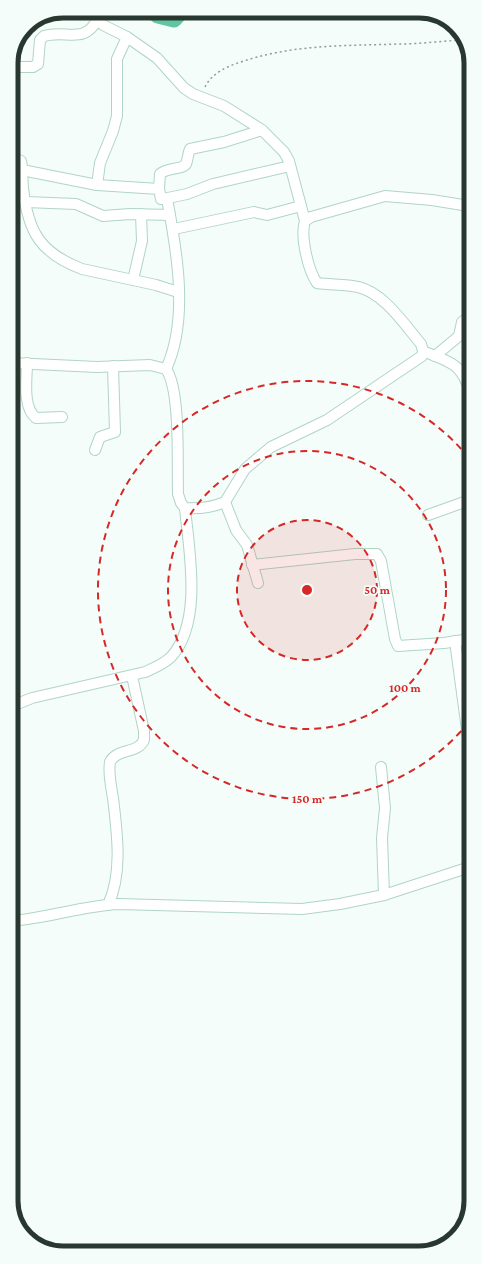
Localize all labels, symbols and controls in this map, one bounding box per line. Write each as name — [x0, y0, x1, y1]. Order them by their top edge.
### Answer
centre of rings — [300, 583, 314, 597]
text: 50 m — [364, 583, 391, 597]
text: 100 m — [389, 681, 422, 695]
text: 150 m — [292, 792, 323, 806]

